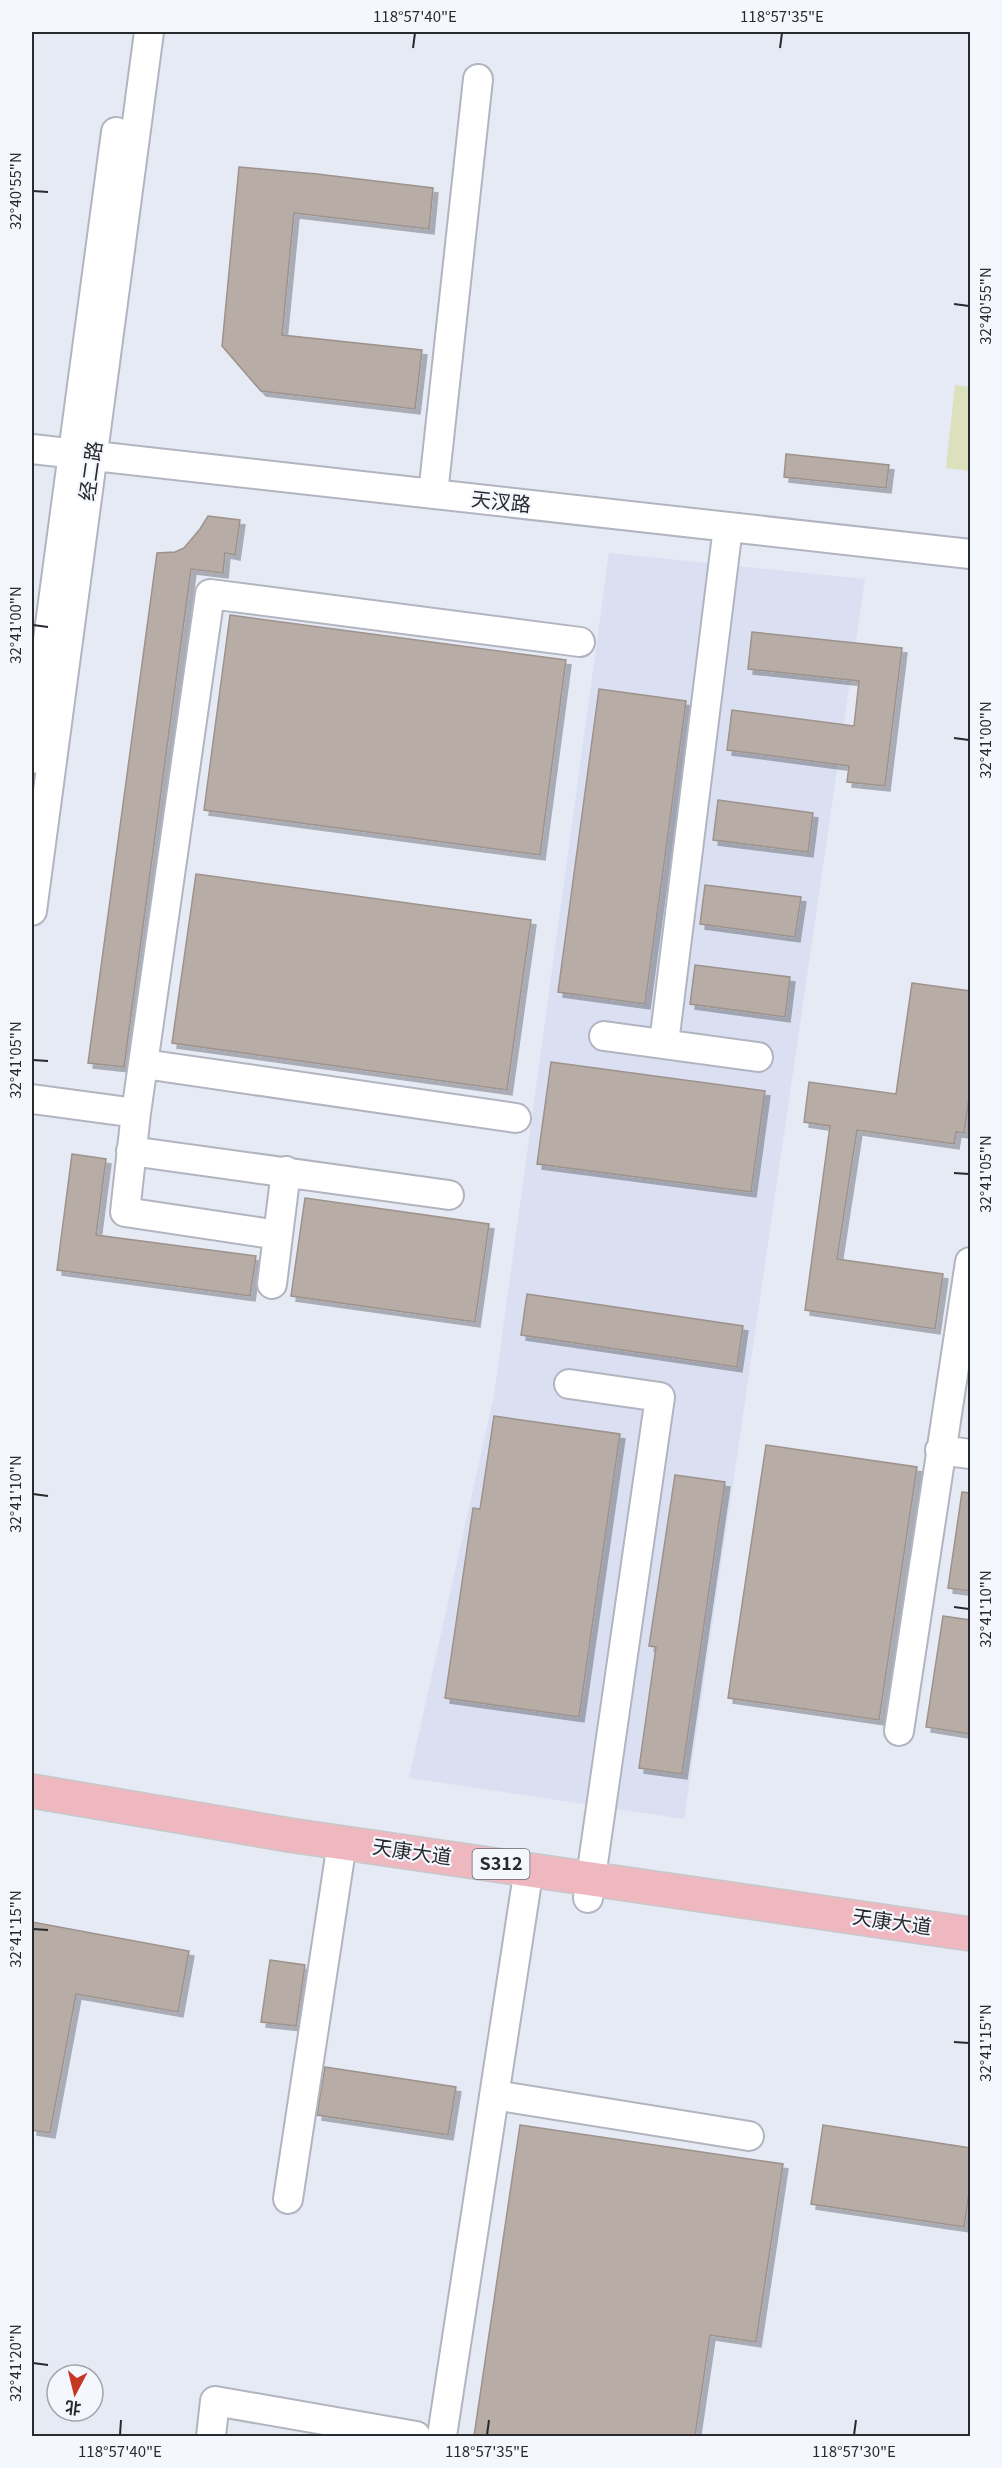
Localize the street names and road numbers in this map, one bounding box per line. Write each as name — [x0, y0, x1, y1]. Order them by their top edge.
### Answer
street label: 经二路 — [71, 439, 108, 503]
street label: 天汊路 — [470, 483, 533, 518]
street label: 天康大道 — [371, 1831, 454, 1870]
road number: S312 — [472, 1849, 530, 1879]
street label: 天康大道 — [851, 1901, 934, 1940]

